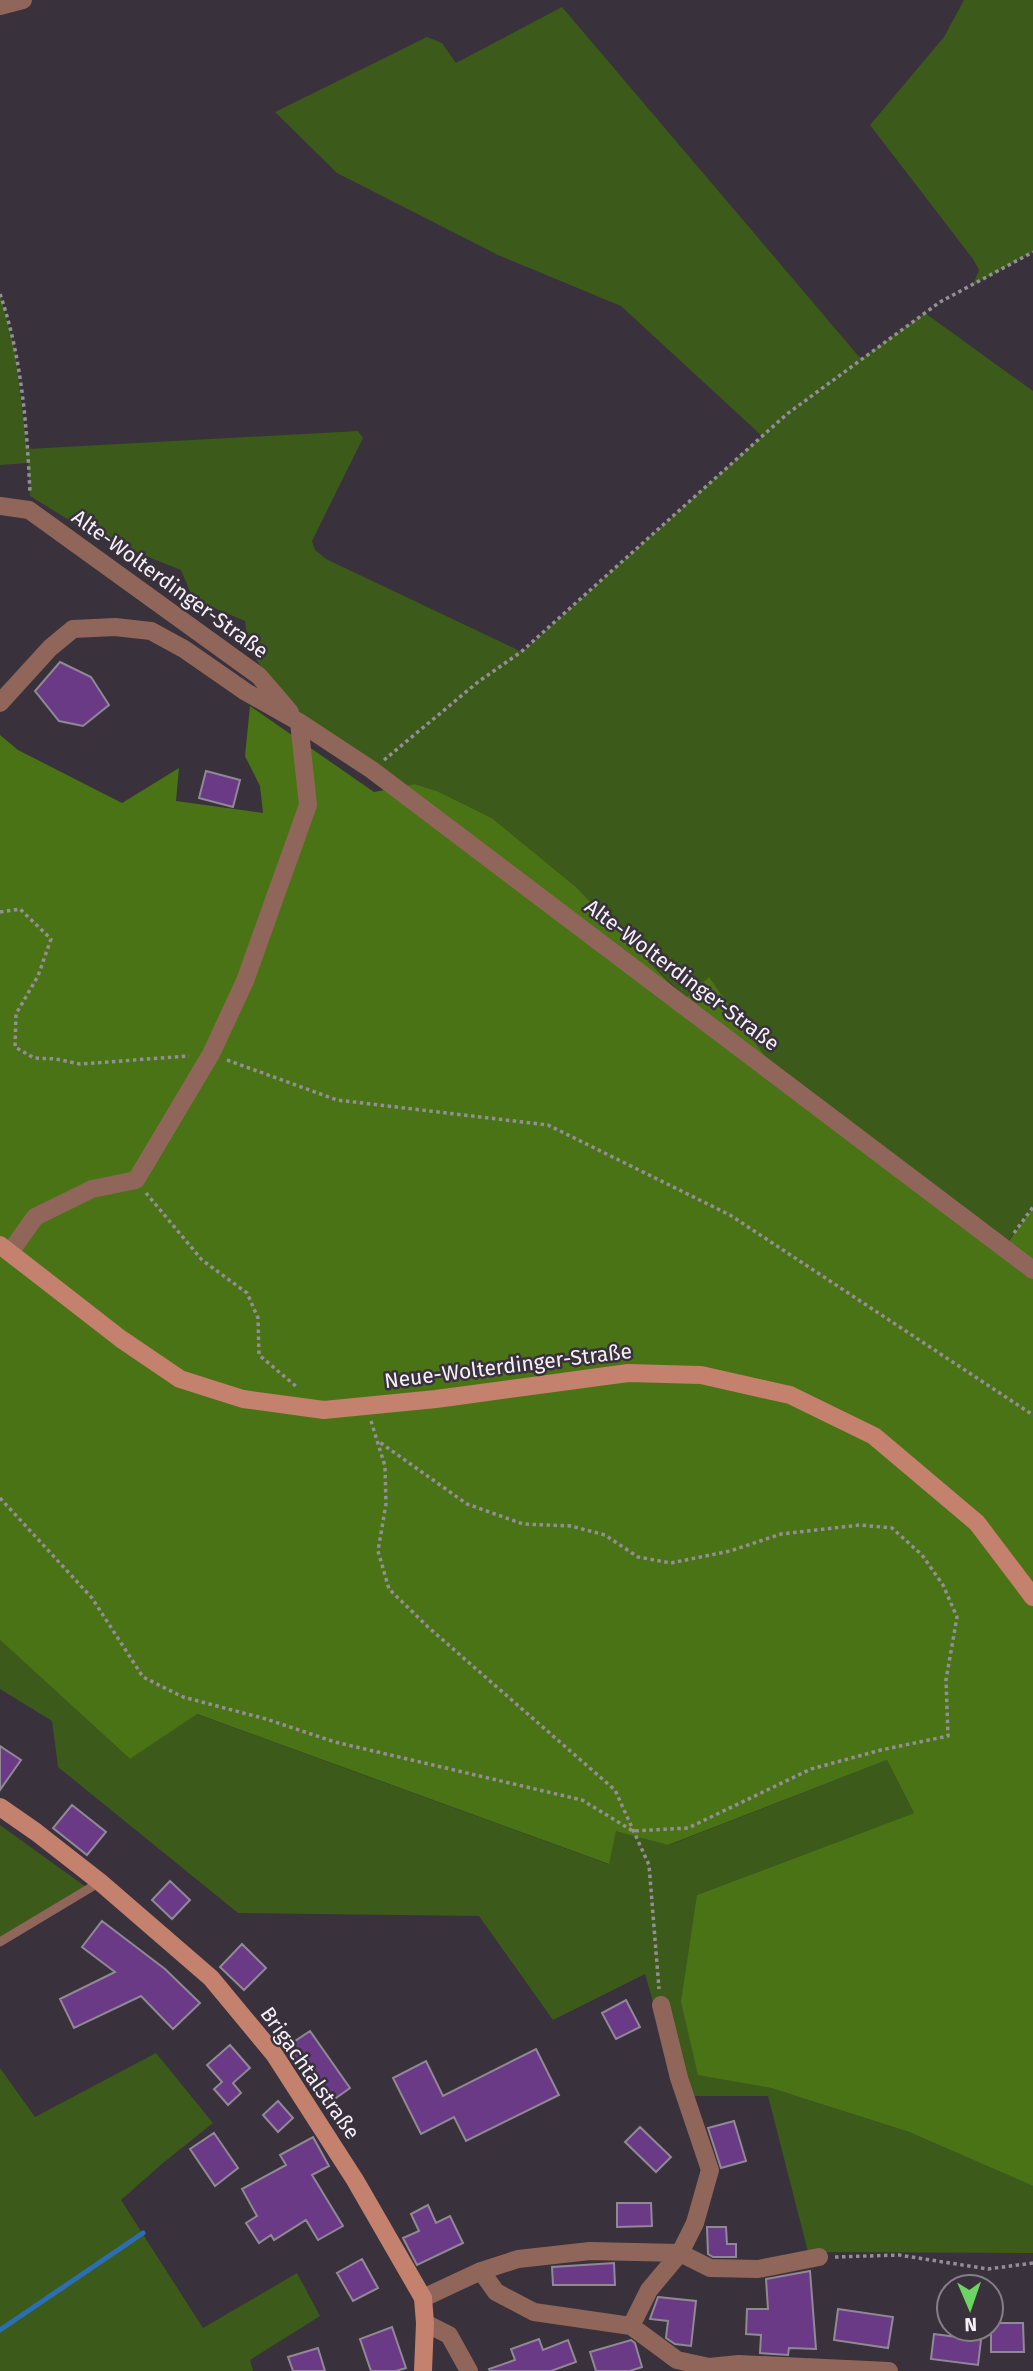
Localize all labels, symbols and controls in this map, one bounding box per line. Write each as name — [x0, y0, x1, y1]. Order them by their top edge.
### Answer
street label: Alte-Wolterdinger-Straße — [67, 504, 273, 664]
street label: Alte-Wolterdinger-Straße — [580, 893, 784, 1057]
street label: Neue-Wolterdinger-Straße — [383, 1338, 633, 1394]
street label: Brigachtalstraße — [255, 2002, 365, 2144]
north arrow — [935, 2273, 1005, 2343]
text: N — [964, 2313, 977, 2336]

